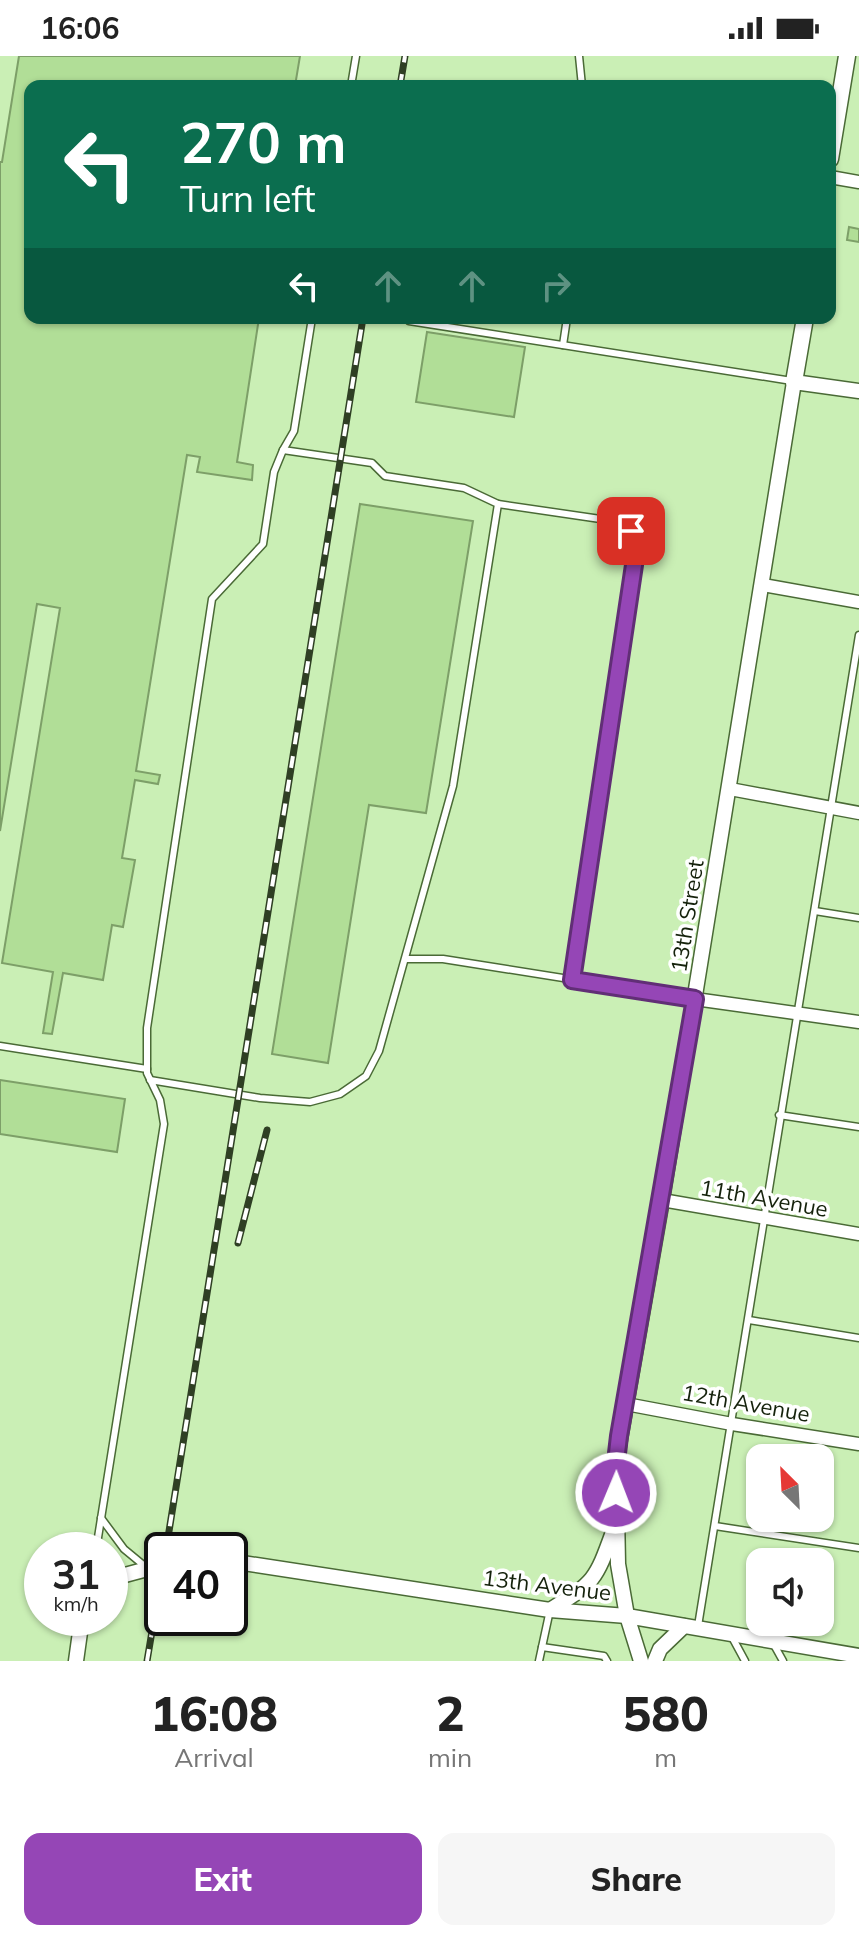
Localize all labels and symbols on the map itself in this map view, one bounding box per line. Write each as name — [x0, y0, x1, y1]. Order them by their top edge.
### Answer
pin — [597, 497, 665, 565]
street label: 13th Street — [664, 857, 710, 974]
street label: 11th Avenue — [698, 1173, 830, 1223]
street label: 12th Avenue — [680, 1378, 812, 1428]
north arrow — [746, 1444, 834, 1532]
position arrow — [574, 1451, 658, 1535]
speed limit sign: 40 — [144, 1532, 248, 1636]
street label: 13th Avenue — [481, 1563, 613, 1607]

